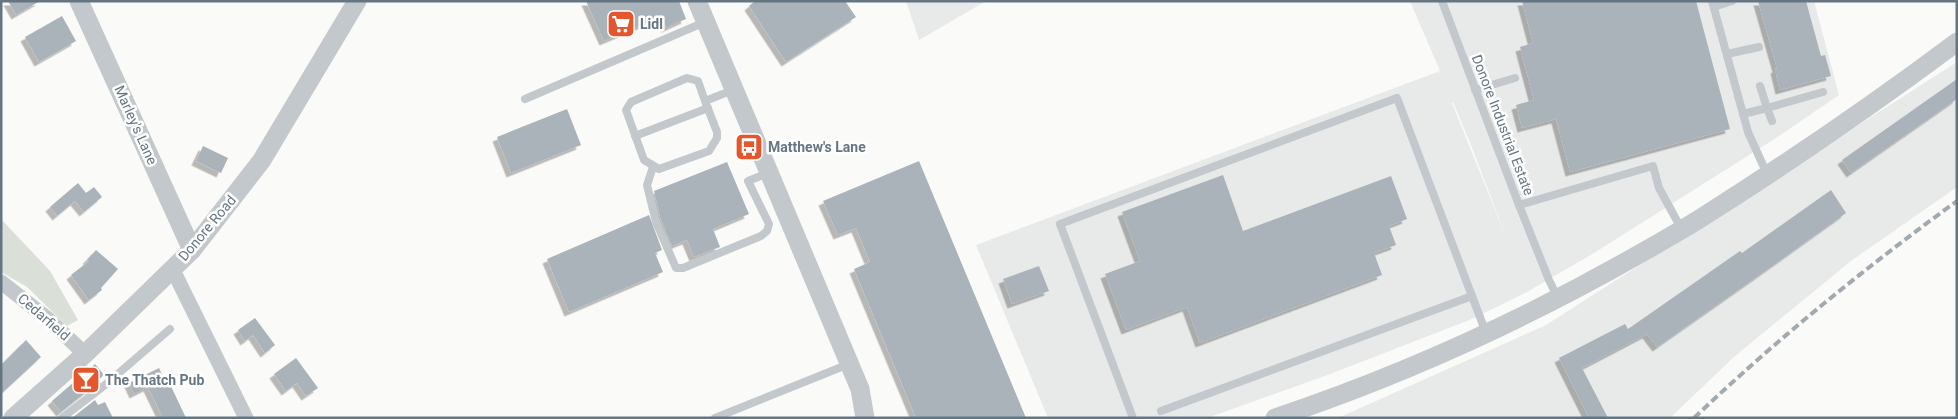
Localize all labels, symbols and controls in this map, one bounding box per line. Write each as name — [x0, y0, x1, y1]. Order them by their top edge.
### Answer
supermarket icon: Lidl — [606, 9, 636, 39]
place label: Lidl — [640, 16, 663, 32]
street label: Donore Industrial Estate — [1469, 52, 1537, 198]
street label: Marley's Lane — [111, 83, 161, 167]
bus stop icon: Matthew's Lane — [734, 132, 764, 162]
place label: Matthew's Lane — [768, 139, 866, 155]
street label: Donore Road — [175, 192, 239, 264]
street label: Cedarfield — [15, 290, 73, 344]
bar icon: The Thatch Pub — [71, 365, 101, 395]
place label: The Thatch Pub — [105, 372, 204, 388]

